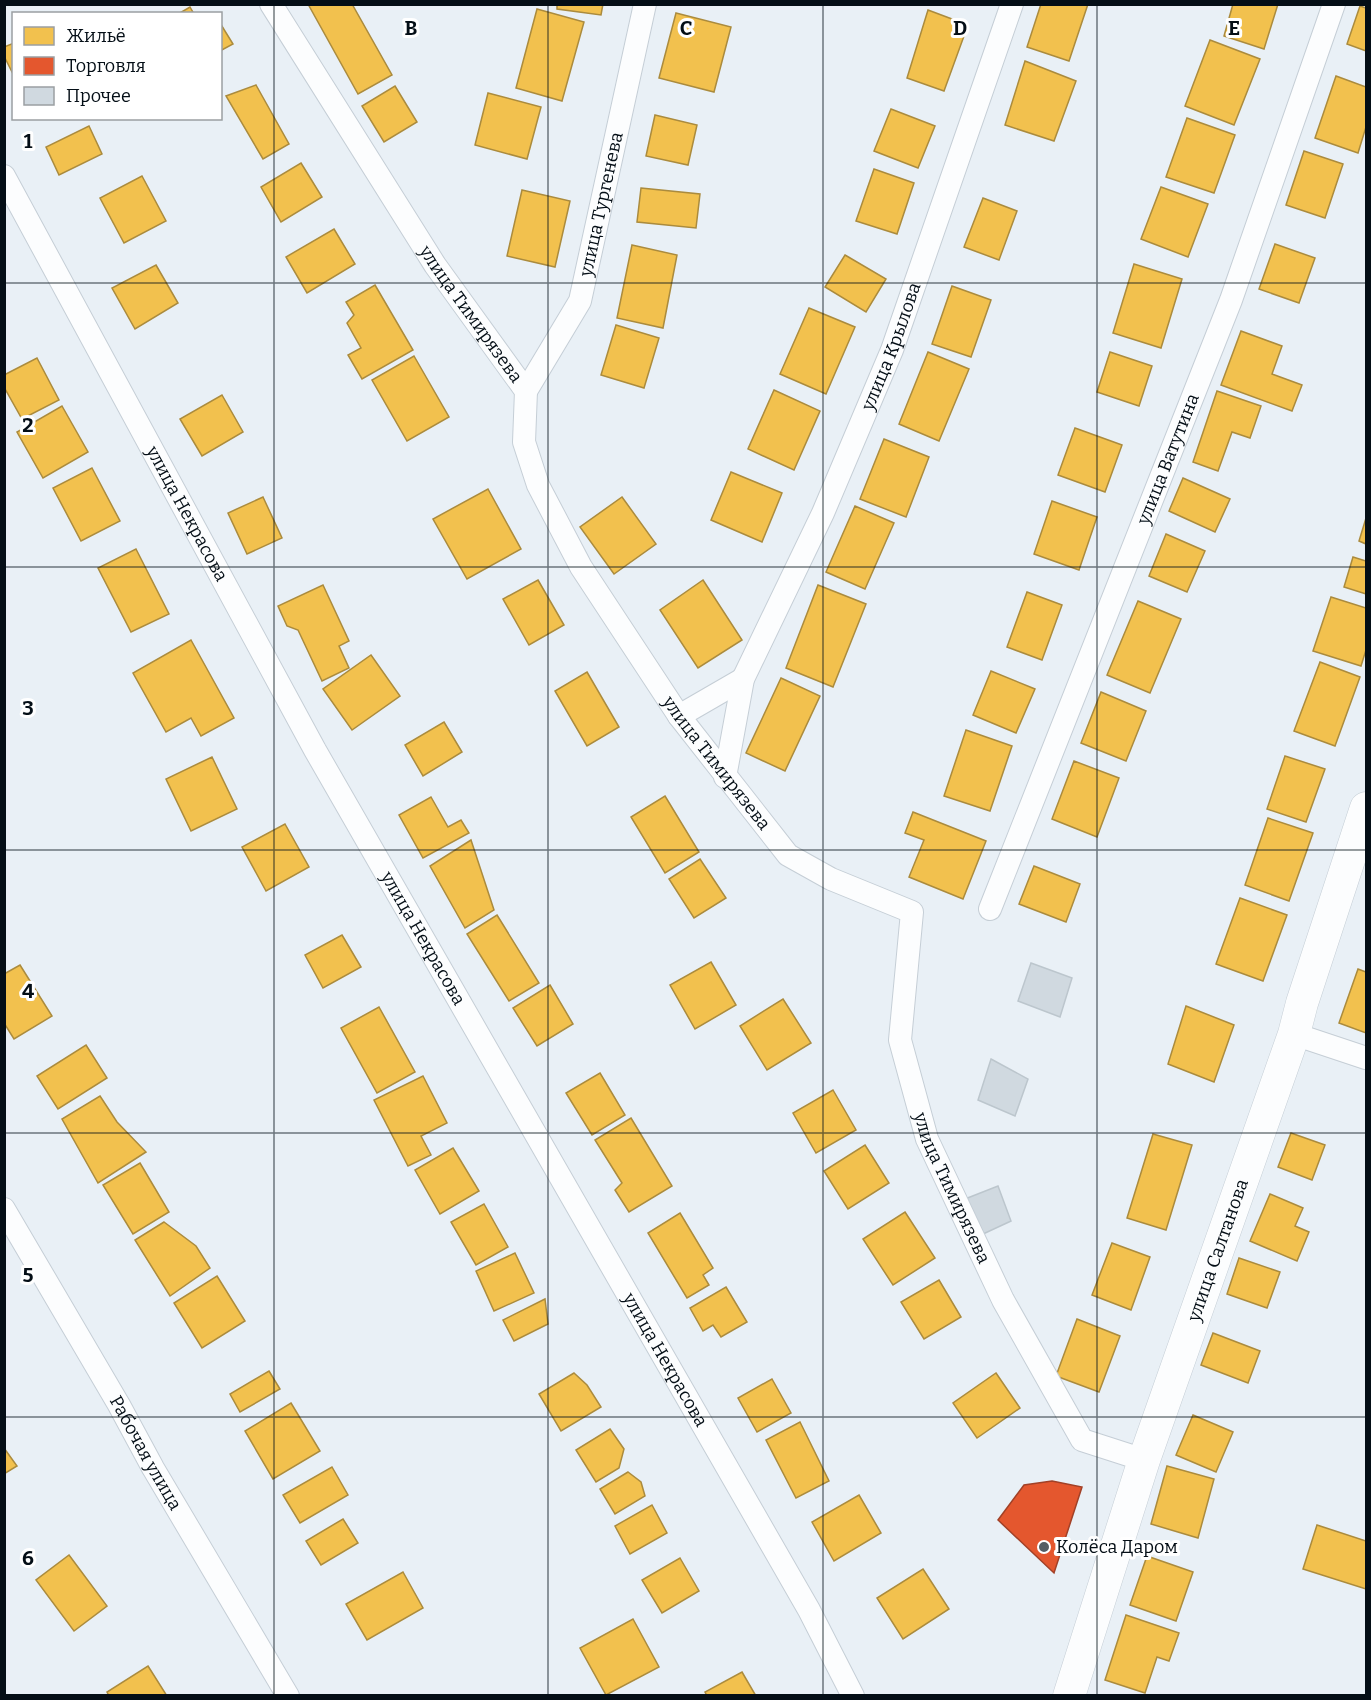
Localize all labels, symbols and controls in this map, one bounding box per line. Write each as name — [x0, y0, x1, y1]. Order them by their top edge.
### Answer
legend — [12, 12, 222, 120]
text: B — [405, 16, 418, 40]
text: C — [680, 16, 692, 40]
text: D — [953, 16, 967, 40]
text: E — [1228, 16, 1240, 40]
text: Жильё — [66, 25, 126, 47]
text: Торговля — [66, 55, 146, 77]
text: Прочее — [66, 85, 131, 107]
text: 1 — [24, 129, 33, 153]
street label: улица Тургенева — [574, 130, 628, 279]
street label: улица Тимирязева — [414, 241, 527, 387]
street label: улица Крылова — [856, 279, 926, 415]
street label: улица Ватутина — [1132, 390, 1204, 529]
text: 2 — [22, 413, 34, 437]
street label: улица Некрасова — [141, 441, 233, 585]
street label: улица Тимирязева — [657, 691, 775, 835]
text: 3 — [22, 696, 34, 720]
street label: улица Некрасова — [376, 867, 470, 1009]
text: 4 — [22, 979, 34, 1003]
street label: улица Тимирязева — [909, 1109, 995, 1267]
street label: улица Салтанова — [1182, 1176, 1253, 1325]
text: 5 — [23, 1263, 34, 1287]
street label: улица Некрасова — [618, 1288, 712, 1431]
street label: Рабочая улица — [105, 1392, 186, 1514]
place label: Колёса Даром — [1056, 1536, 1178, 1558]
marker: Колёса Даром — [1037, 1540, 1051, 1554]
text: 6 — [22, 1546, 34, 1570]

